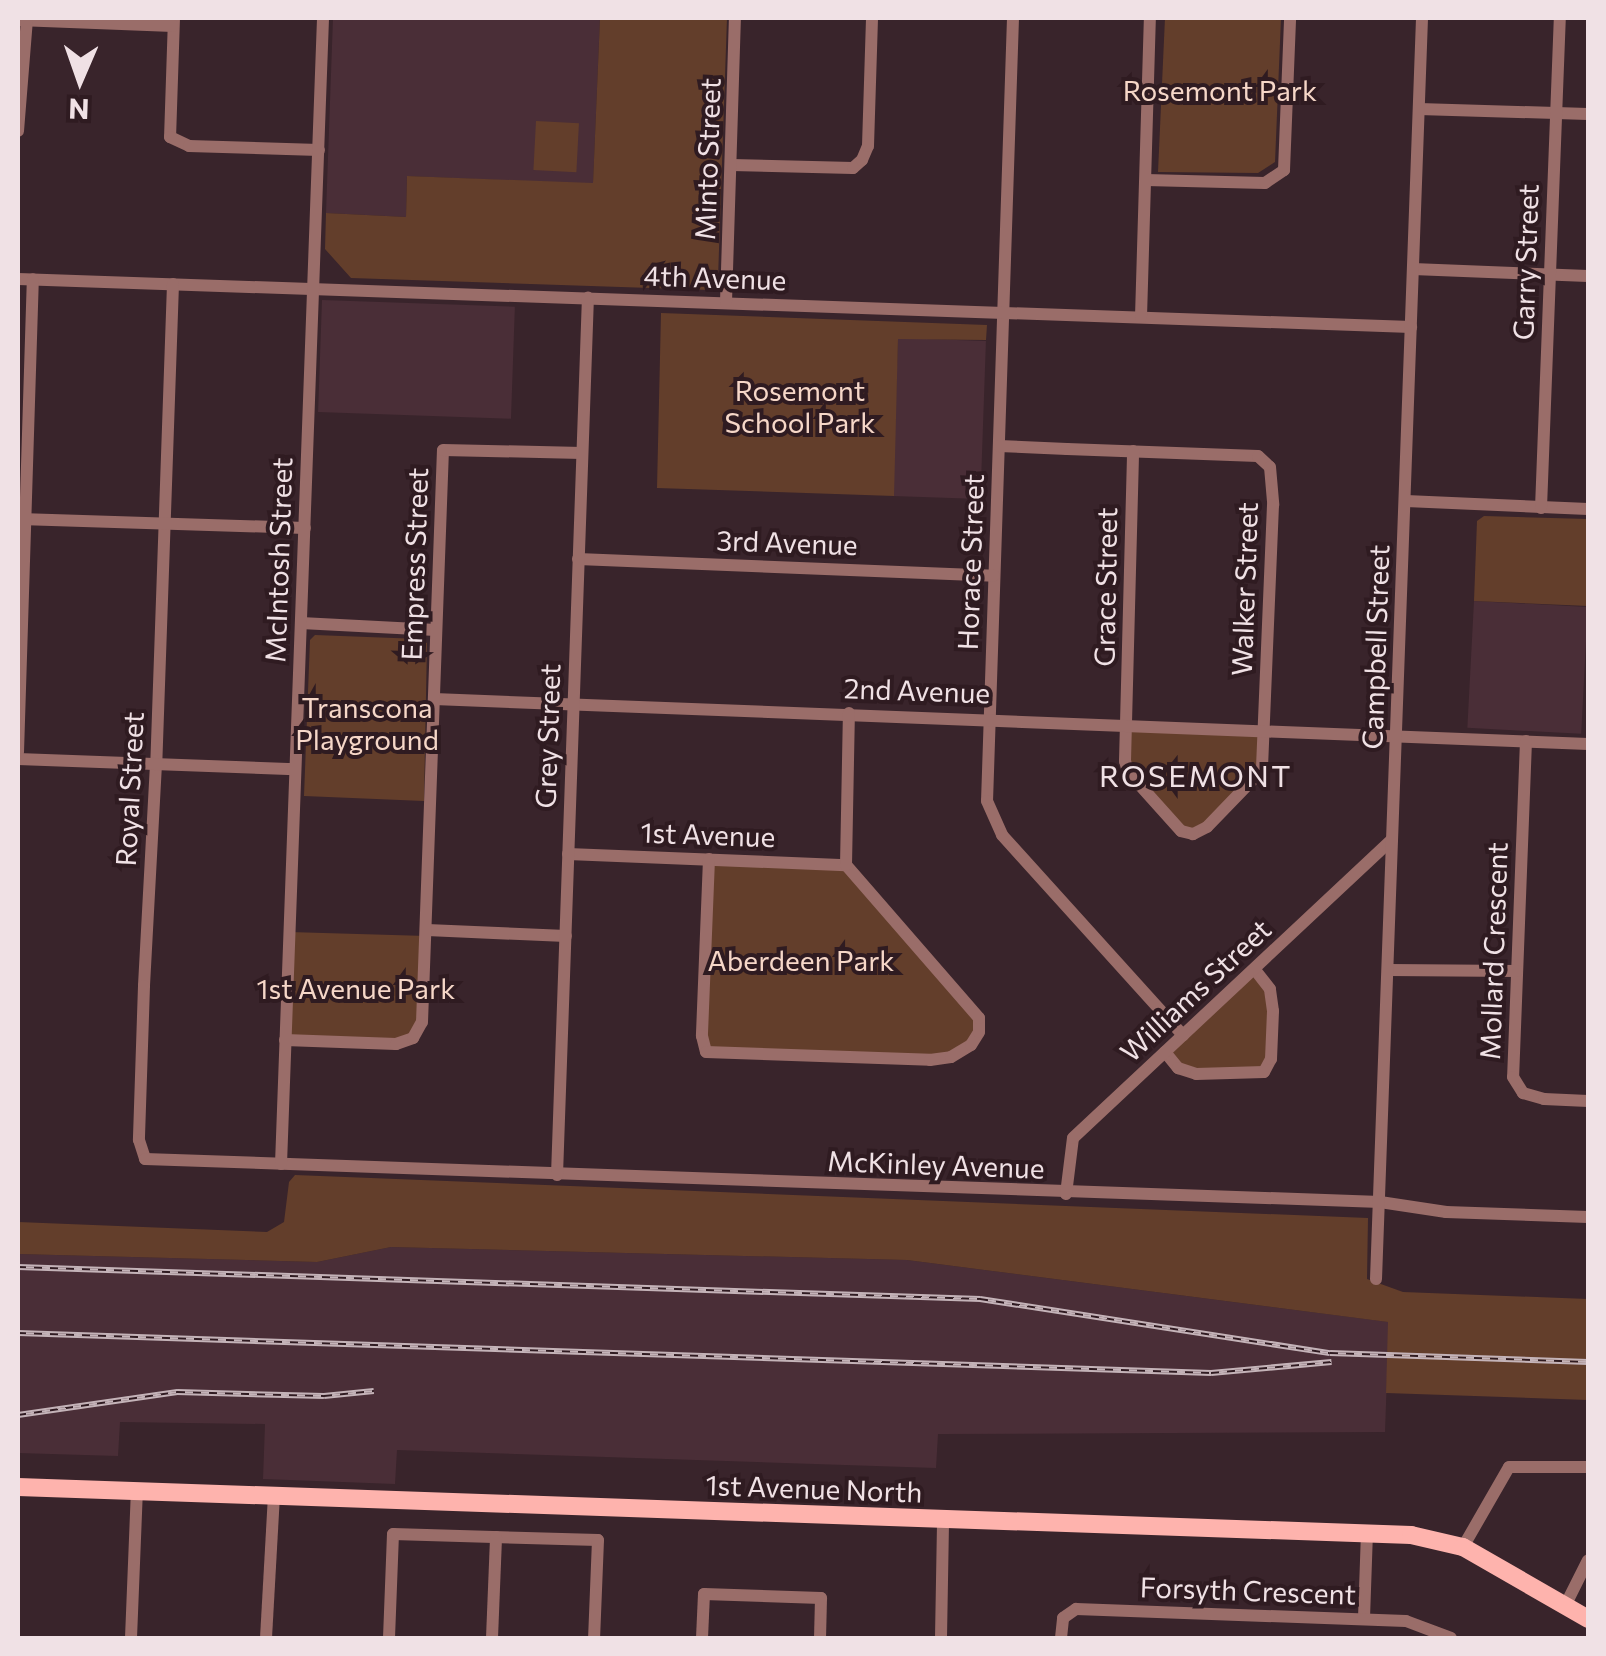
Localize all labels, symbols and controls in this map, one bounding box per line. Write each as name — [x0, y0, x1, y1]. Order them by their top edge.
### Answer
north arrow — [30, 30, 130, 130]
park label: Rosemont Park — [1123, 73, 1317, 107]
street label: Minto Street — [687, 77, 727, 241]
text: N — [68, 93, 90, 127]
street label: Garry Street — [1505, 183, 1545, 341]
street label: 4th Avenue — [643, 258, 787, 296]
park label: Rosemont School Park — [725, 373, 875, 439]
street label: McIntosh Street — [258, 457, 298, 663]
street label: Empress Street — [394, 467, 434, 661]
street label: Horace Street — [950, 473, 990, 651]
street label: Walker Street — [1224, 502, 1264, 676]
street label: Grace Street — [1087, 507, 1123, 667]
street label: 3rd Avenue — [716, 523, 858, 561]
street label: Campbell Street — [1355, 544, 1395, 750]
street label: Grey Street — [528, 663, 566, 809]
street label: 2nd Avenue — [843, 671, 991, 709]
park label: Transcona Playground — [295, 690, 439, 756]
street label: Royal Street — [108, 711, 150, 867]
district label: ROSEMONT — [1099, 757, 1293, 793]
street label: 1st Avenue — [640, 815, 776, 853]
street label: Mollard Crescent — [1472, 841, 1514, 1061]
street label: Williams Street — [1113, 912, 1277, 1068]
park label: Aberdeen Park — [707, 943, 895, 977]
park label: 1st Avenue Park — [257, 971, 455, 1005]
street label: McKinley Avenue — [827, 1143, 1045, 1185]
street label: 1st Avenue North — [705, 1467, 923, 1509]
street label: Forsyth Crescent — [1139, 1569, 1357, 1611]

